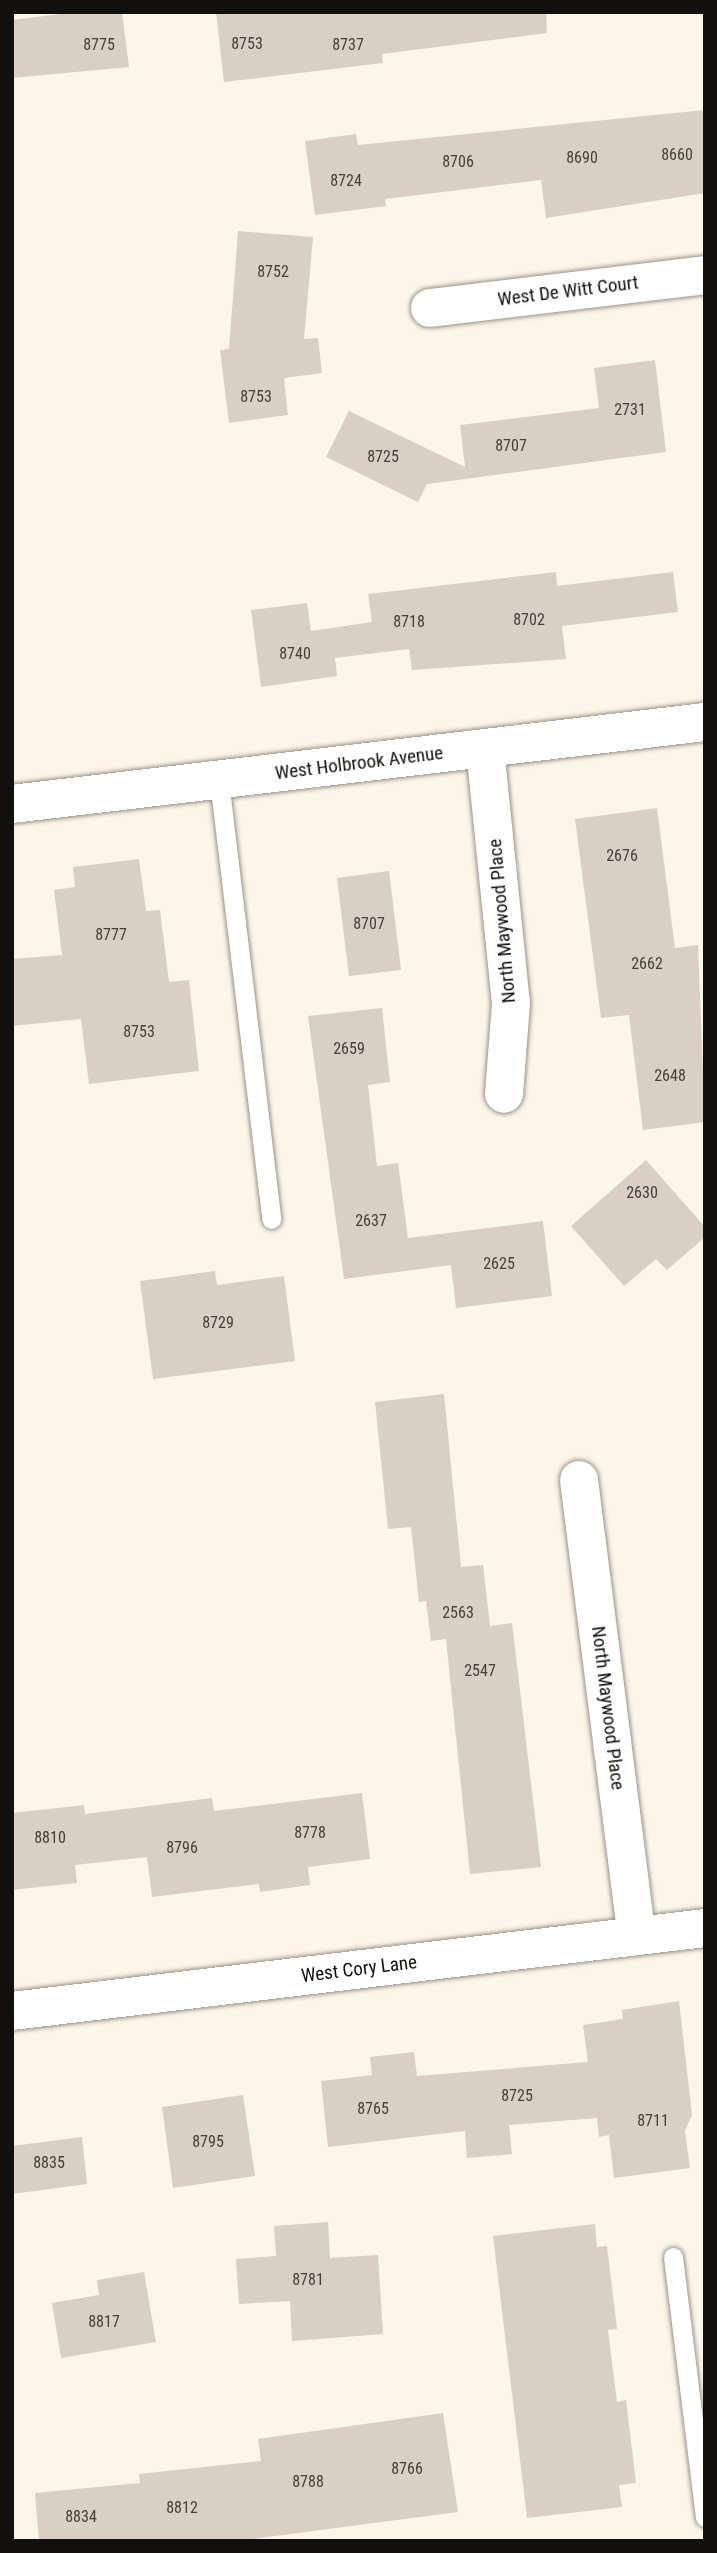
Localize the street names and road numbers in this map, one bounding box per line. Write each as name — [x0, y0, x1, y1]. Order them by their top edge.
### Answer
street label: West De Witt Court — [496, 271, 640, 311]
street label: West Holbrook Avenue — [274, 741, 444, 785]
street label: North Maywood Place — [483, 838, 521, 1004]
street label: North Maywood Place — [587, 1625, 629, 1791]
street label: West Cory Lane — [300, 1951, 418, 1987]

